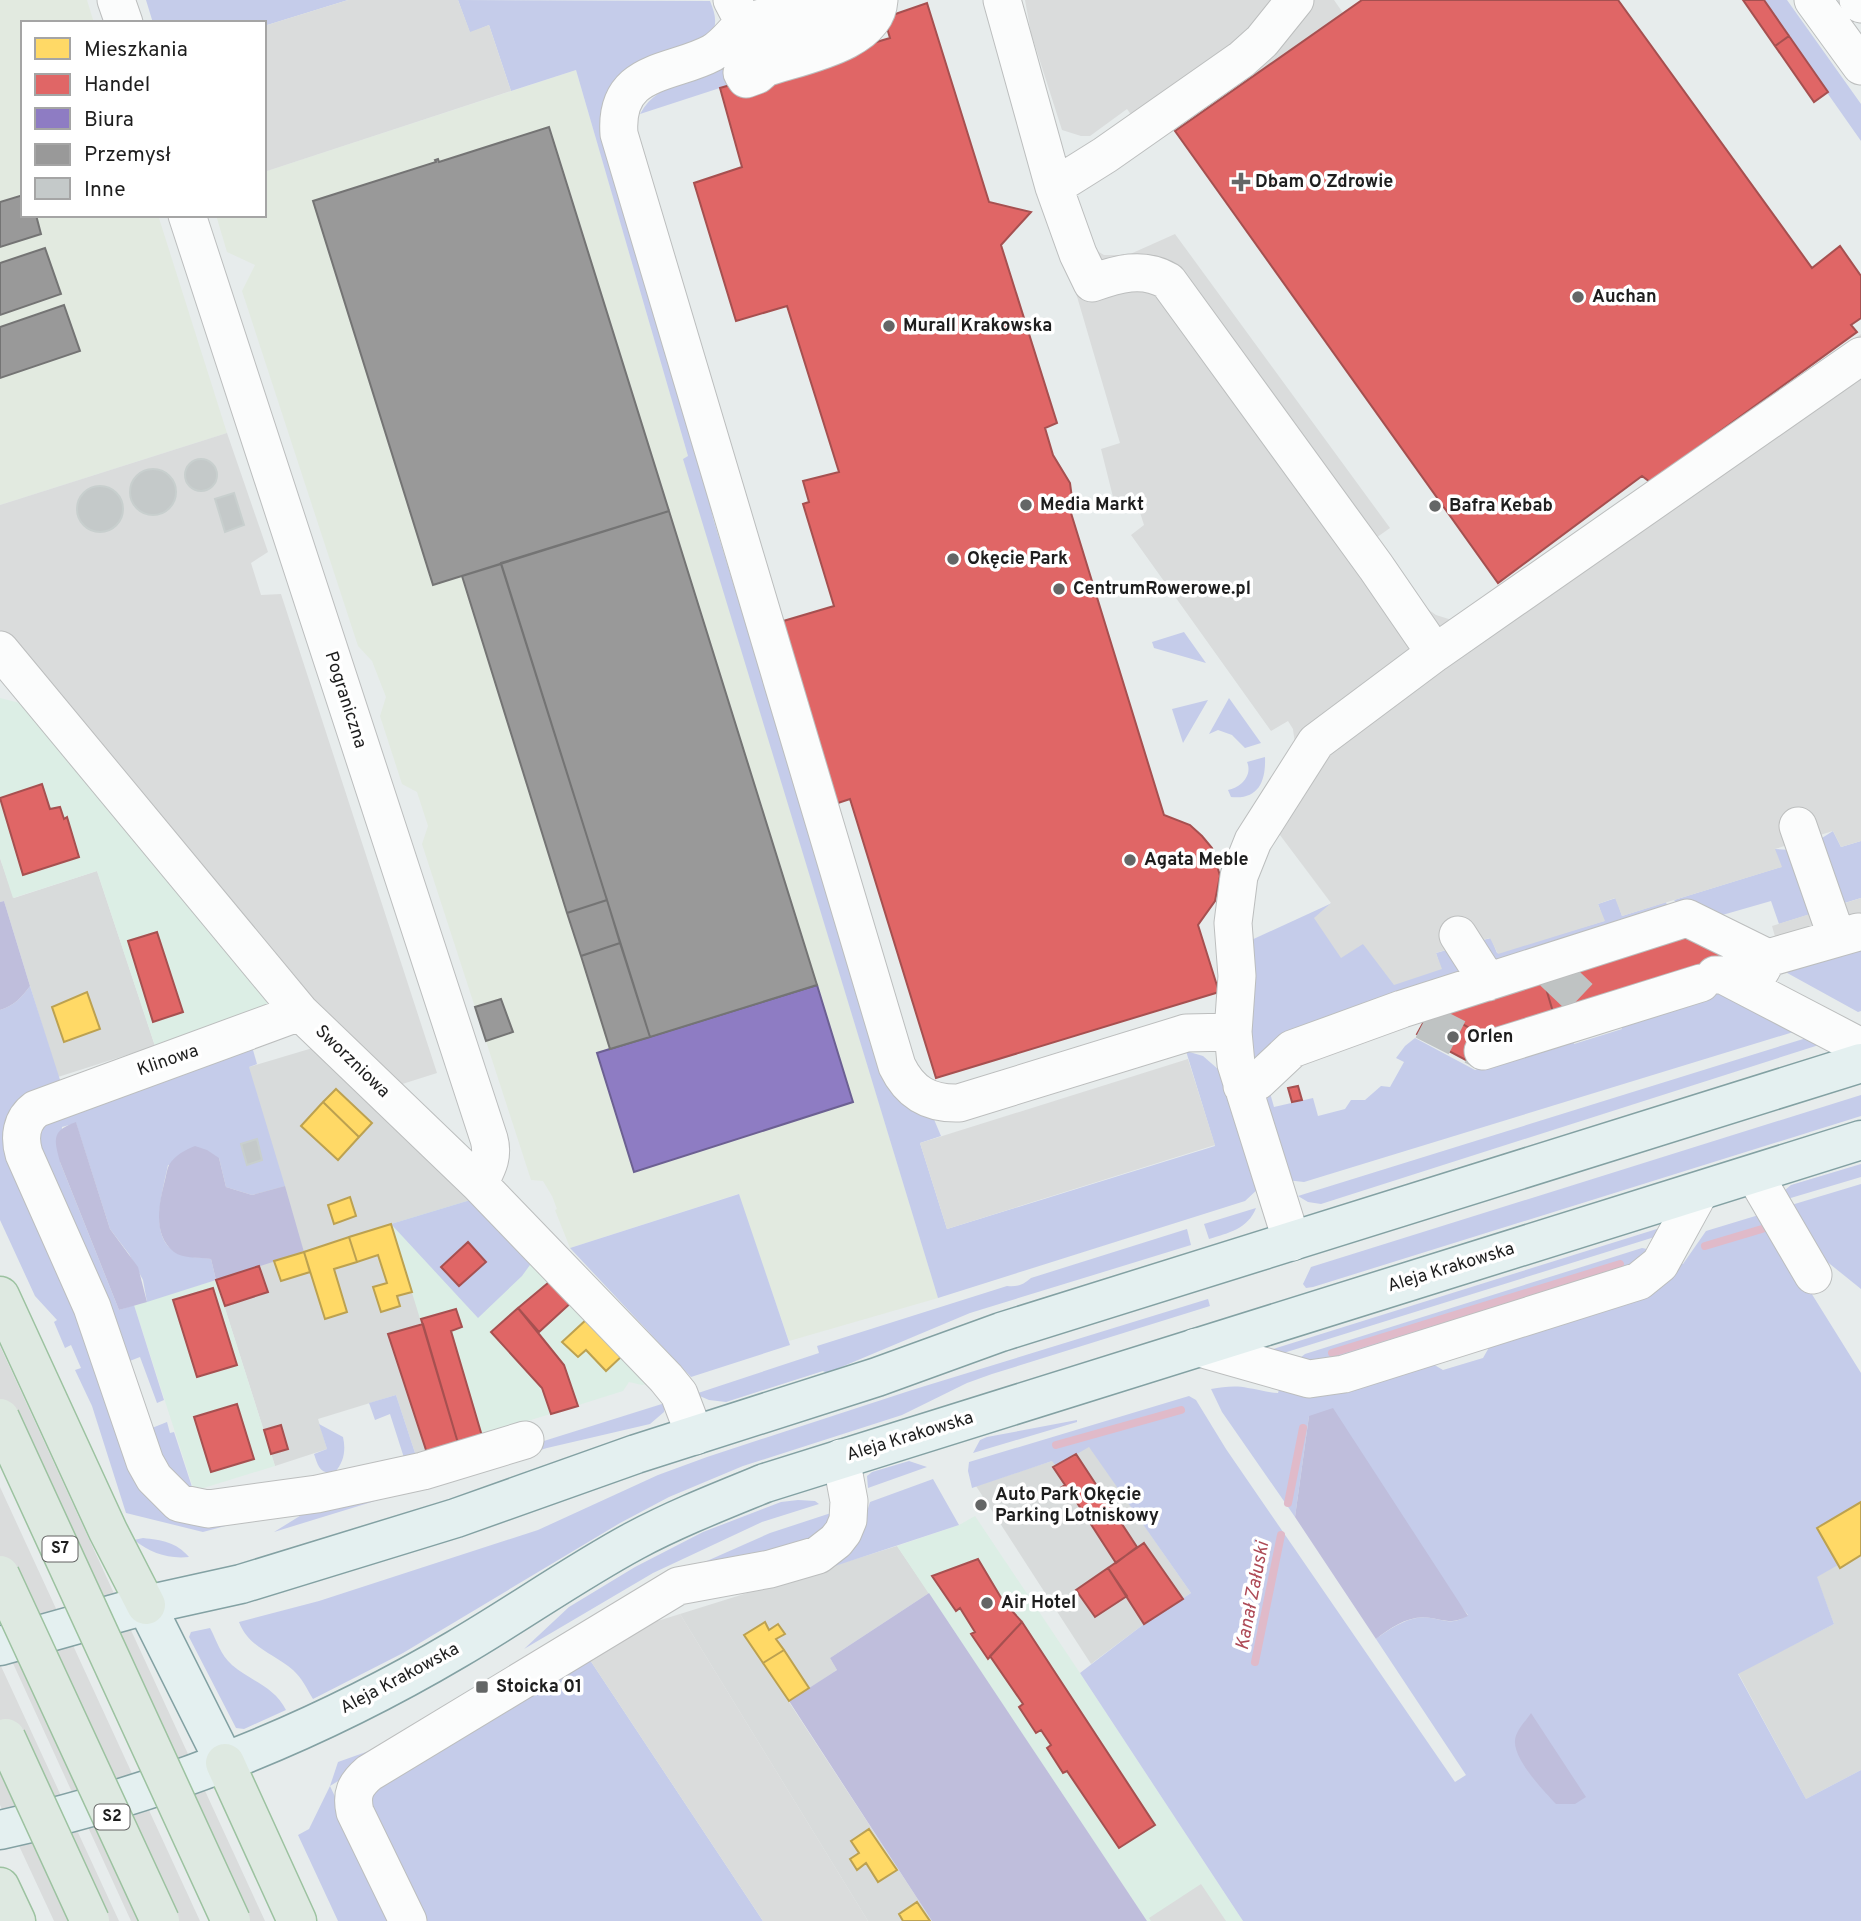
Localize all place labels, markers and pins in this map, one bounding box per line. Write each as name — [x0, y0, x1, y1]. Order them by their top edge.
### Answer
place label: Dbam O Zdrowie — [1255, 171, 1393, 194]
marker: Dbam O Zdrowie — [1233, 174, 1249, 190]
place label: Auchan — [1592, 286, 1657, 309]
marker: Auchan — [1570, 289, 1586, 305]
place label: Murall Krakowska — [903, 315, 1052, 338]
marker: Murall Krakowska — [881, 318, 897, 334]
place label: Media Markt — [1040, 494, 1144, 517]
place label: Bafra Kebab — [1449, 495, 1553, 518]
marker: Media Markt — [1018, 497, 1034, 513]
marker: Bafra Kebab — [1427, 498, 1443, 514]
place label: Okęcie Park — [967, 548, 1068, 571]
marker: Okęcie Park — [945, 551, 961, 567]
place label: CentrumRowerowe.pl — [1073, 578, 1251, 601]
marker: CentrumRowerowe.pl — [1051, 581, 1067, 597]
place label: Agata Meble — [1144, 849, 1249, 872]
marker: Agata Meble — [1122, 852, 1138, 868]
place label: Orlen — [1467, 1026, 1513, 1049]
marker: Orlen — [1445, 1029, 1461, 1045]
place label: Auto Park Okęcie Parking Lotniskowy — [995, 1484, 1159, 1528]
marker: Auto Park Okęcie Parking Lotniskowy — [973, 1497, 989, 1513]
place label: Air Hotel — [1001, 1592, 1076, 1615]
marker: Air Hotel — [979, 1595, 995, 1611]
place label: Stoicka 01 — [496, 1676, 582, 1699]
marker: Stoicka 01 — [474, 1679, 490, 1695]

